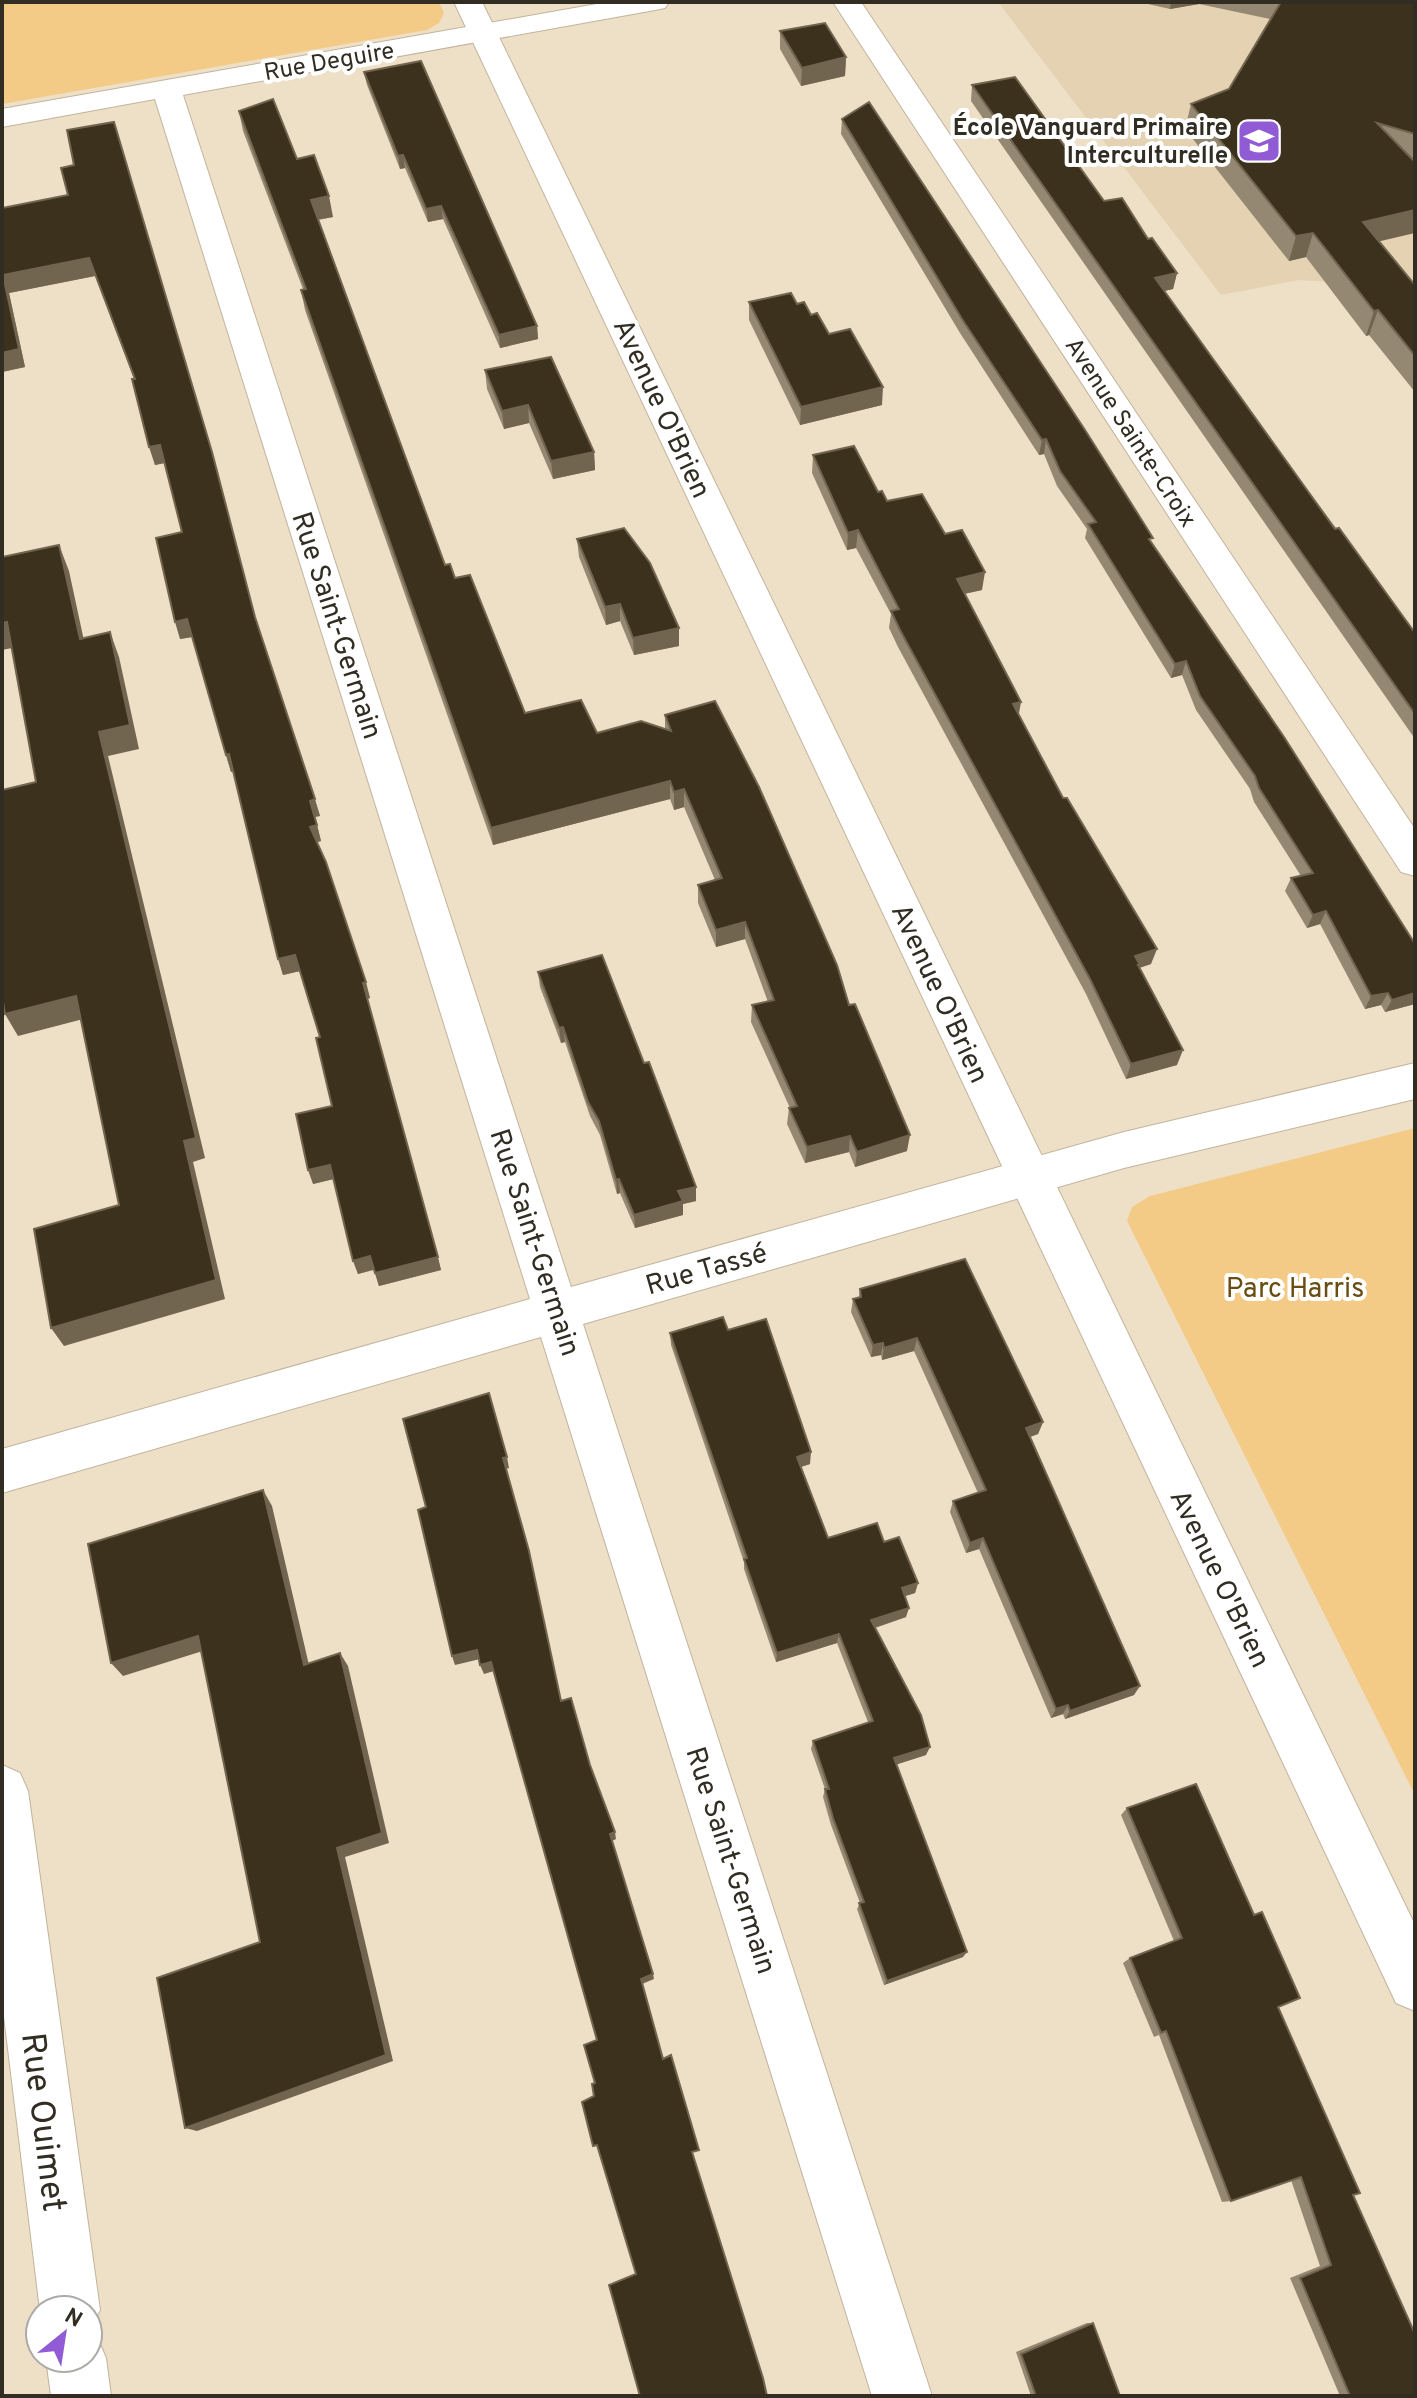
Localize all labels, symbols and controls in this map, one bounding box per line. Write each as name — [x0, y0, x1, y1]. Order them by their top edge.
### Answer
street label: Rue Deguire — [262, 37, 397, 89]
place label: École Vanguard Primaire Interculturelle — [953, 112, 1228, 172]
school or university icon: École Vanguard Primaire Interculturelle — [1235, 117, 1283, 165]
street label: Avenue O'Brien — [603, 314, 718, 505]
street label: Avenue Sainte-Croix — [1057, 333, 1202, 533]
street label: Rue Saint-Germain — [281, 508, 389, 744]
street label: Avenue O'Brien — [881, 899, 996, 1090]
street label: Rue Saint-Germain — [479, 1125, 587, 1361]
street label: Rue Tassé — [642, 1236, 772, 1305]
park label: Parc Harris — [1226, 1272, 1364, 1308]
street label: Avenue O'Brien — [1160, 1484, 1277, 1674]
street label: Rue Saint-Germain — [675, 1743, 783, 1979]
street label: Rue Ouimet — [9, 2030, 74, 2214]
north arrow — [24, 2294, 104, 2374]
text: N — [59, 2303, 86, 2334]

